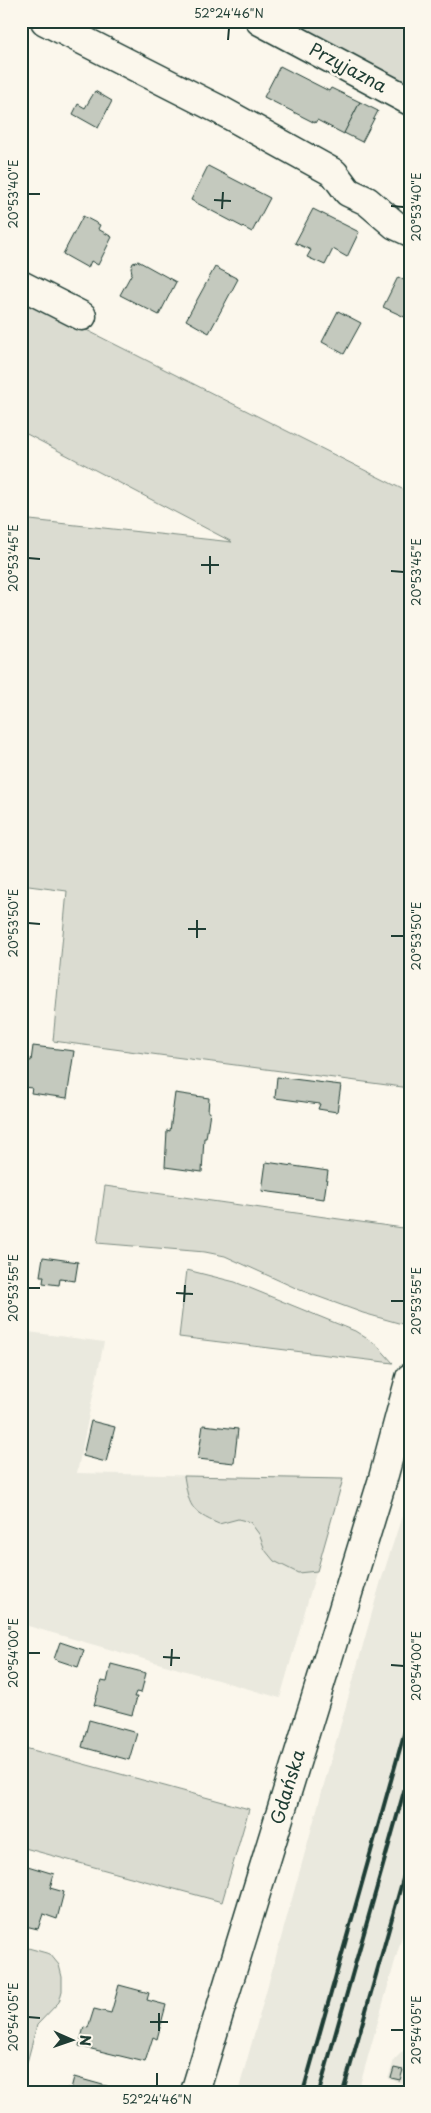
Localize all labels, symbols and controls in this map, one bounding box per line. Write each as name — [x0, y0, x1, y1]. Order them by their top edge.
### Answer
text: 52°24'46"N — [194, 4, 264, 22]
street label: Przyjazna — [305, 35, 393, 99]
text: 20°53'40"E — [4, 159, 22, 229]
text: 20°53'40"E — [407, 172, 425, 242]
text: 20°53'45"E — [4, 524, 22, 592]
text: 20°53'45"E — [407, 538, 425, 606]
text: 20°53'50"E — [4, 889, 22, 957]
text: 20°53'50"E — [407, 902, 425, 970]
text: 20°53'55"E — [4, 1254, 22, 1322]
text: 20°53'55"E — [407, 1267, 425, 1335]
text: 20°54'00"E — [4, 1618, 22, 1688]
text: 20°54'00"E — [407, 1631, 425, 1701]
street label: Gdańska — [262, 1745, 311, 1827]
text: 20°54'05"E — [4, 1982, 22, 2052]
text: 20°54'05"E — [407, 1995, 425, 2065]
north arrow — [48, 2016, 98, 2066]
text: N — [75, 2035, 96, 2046]
text: 52°24'46"N — [122, 2090, 192, 2108]

